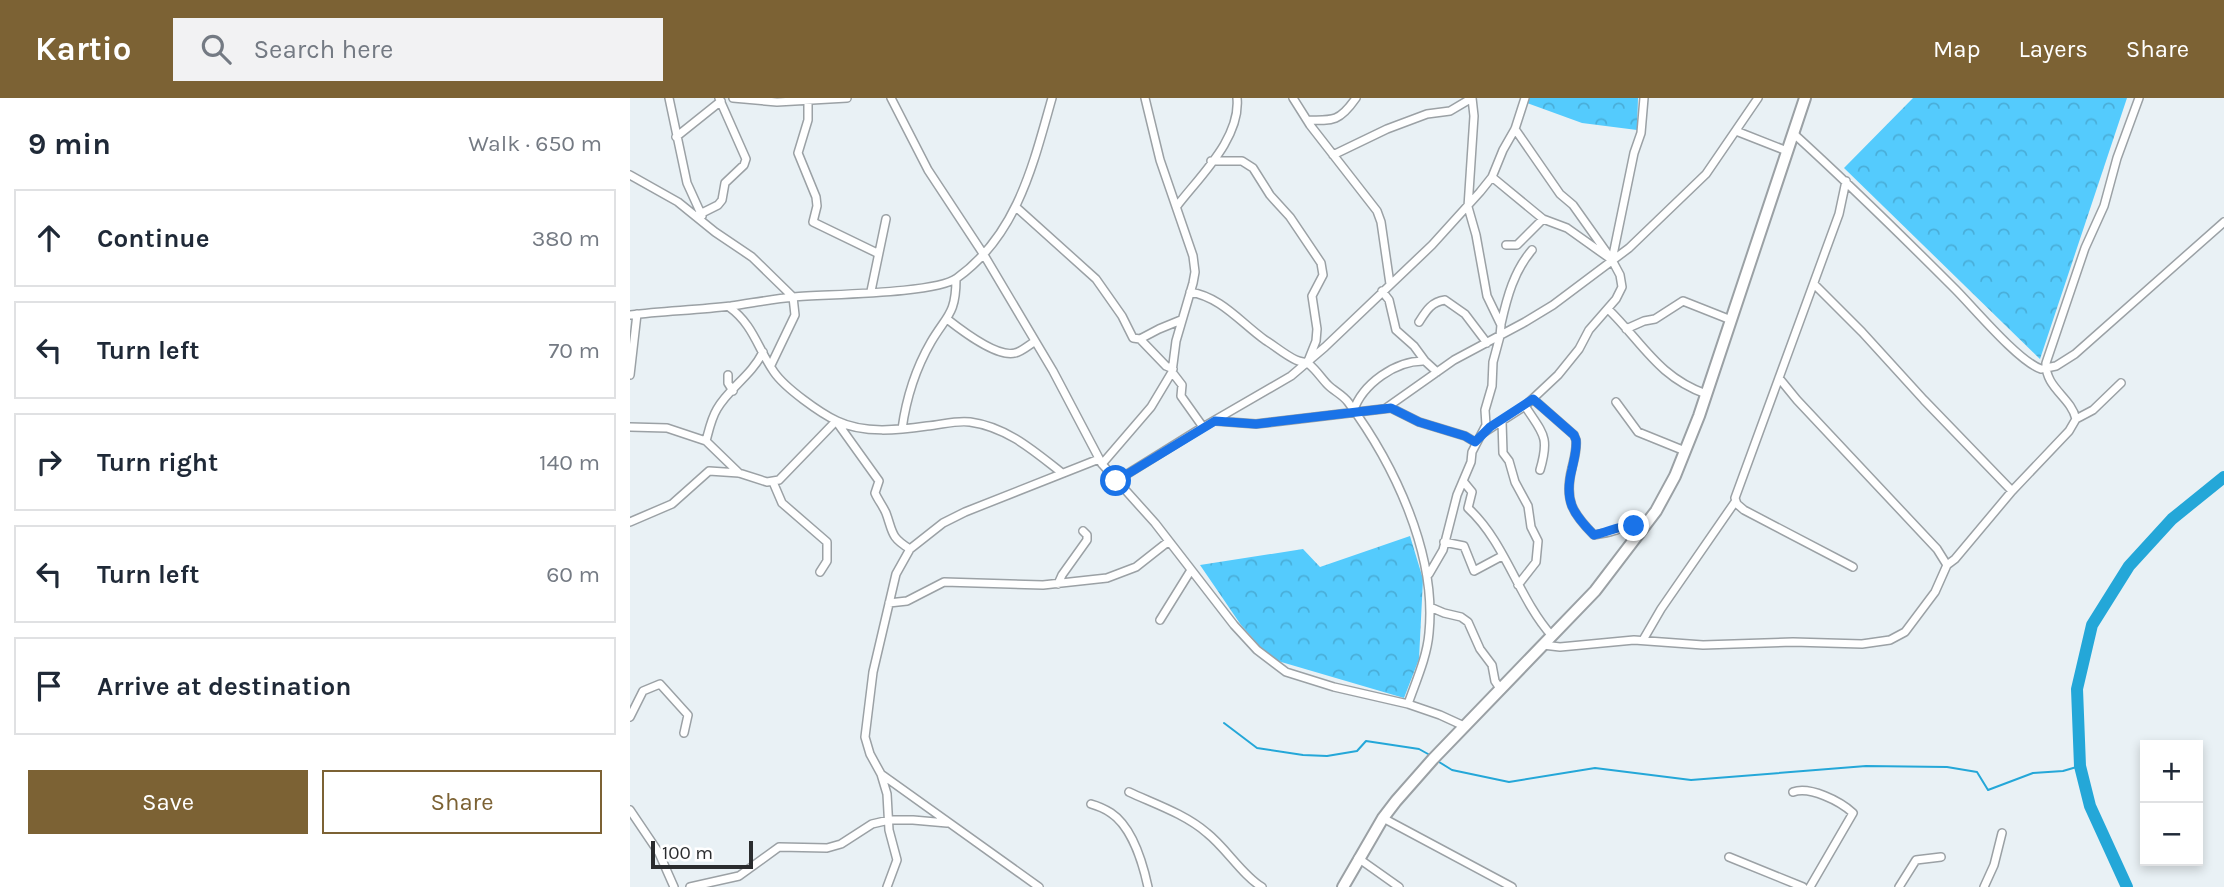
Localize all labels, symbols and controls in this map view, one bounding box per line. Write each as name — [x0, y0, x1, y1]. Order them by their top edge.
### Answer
search box — [173, 18, 663, 81]
text: Kartio — [35, 30, 131, 68]
icon: search — [197, 30, 235, 68]
text: Search here — [253, 34, 393, 65]
text: Map — [1933, 35, 1981, 63]
text: Layers — [2019, 35, 2088, 63]
text: Share — [2126, 35, 2189, 63]
text: 9 min — [28, 126, 111, 162]
text: Walk · 650 m — [468, 130, 602, 157]
icon: ahead — [30, 219, 68, 257]
text: Continue — [97, 223, 209, 254]
text: 380 m — [532, 225, 600, 252]
icon: left — [30, 331, 68, 369]
text: Turn left — [97, 335, 199, 366]
text: 70 m — [549, 337, 600, 364]
icon: right — [30, 443, 68, 481]
text: Turn right — [97, 447, 218, 478]
text: 140 m — [539, 449, 600, 476]
route start — [1100, 465, 1131, 496]
route end — [1618, 510, 1649, 541]
icon: left — [30, 555, 68, 593]
text: Turn left — [97, 559, 199, 590]
text: 60 m — [546, 561, 600, 588]
icon: arrive — [30, 667, 68, 705]
text: Arrive at destination — [97, 671, 351, 702]
map controls — [2140, 740, 2203, 866]
button: + — [2140, 740, 2203, 803]
button: Save — [28, 770, 308, 834]
button: Share — [322, 770, 602, 834]
button: − — [2140, 803, 2203, 866]
scale bar — [651, 838, 752, 870]
text: 100 m — [662, 842, 713, 864]

